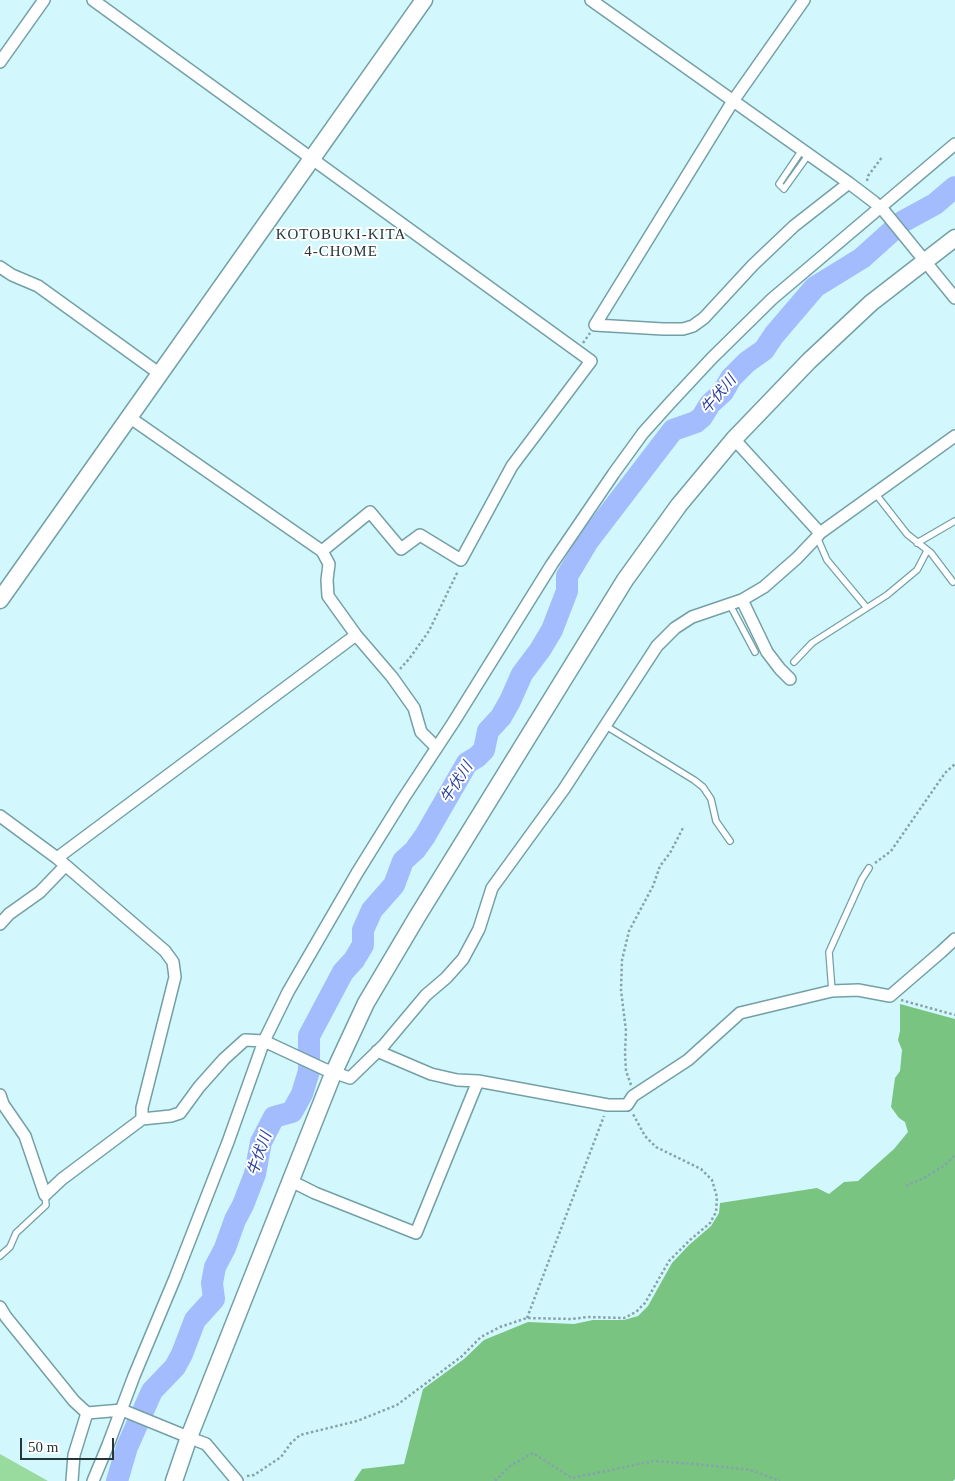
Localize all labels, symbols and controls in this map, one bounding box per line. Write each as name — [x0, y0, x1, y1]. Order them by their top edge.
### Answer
district label: KOTOBUKI-KITA 4-CHOME — [274, 226, 408, 261]
water label: 牛伏川 — [698, 372, 740, 418]
water label: 牛伏川 — [437, 759, 477, 807]
water label: 牛伏川 — [244, 1130, 276, 1178]
scale bar — [22, 1428, 116, 1460]
text: 50 m — [28, 1439, 58, 1455]

